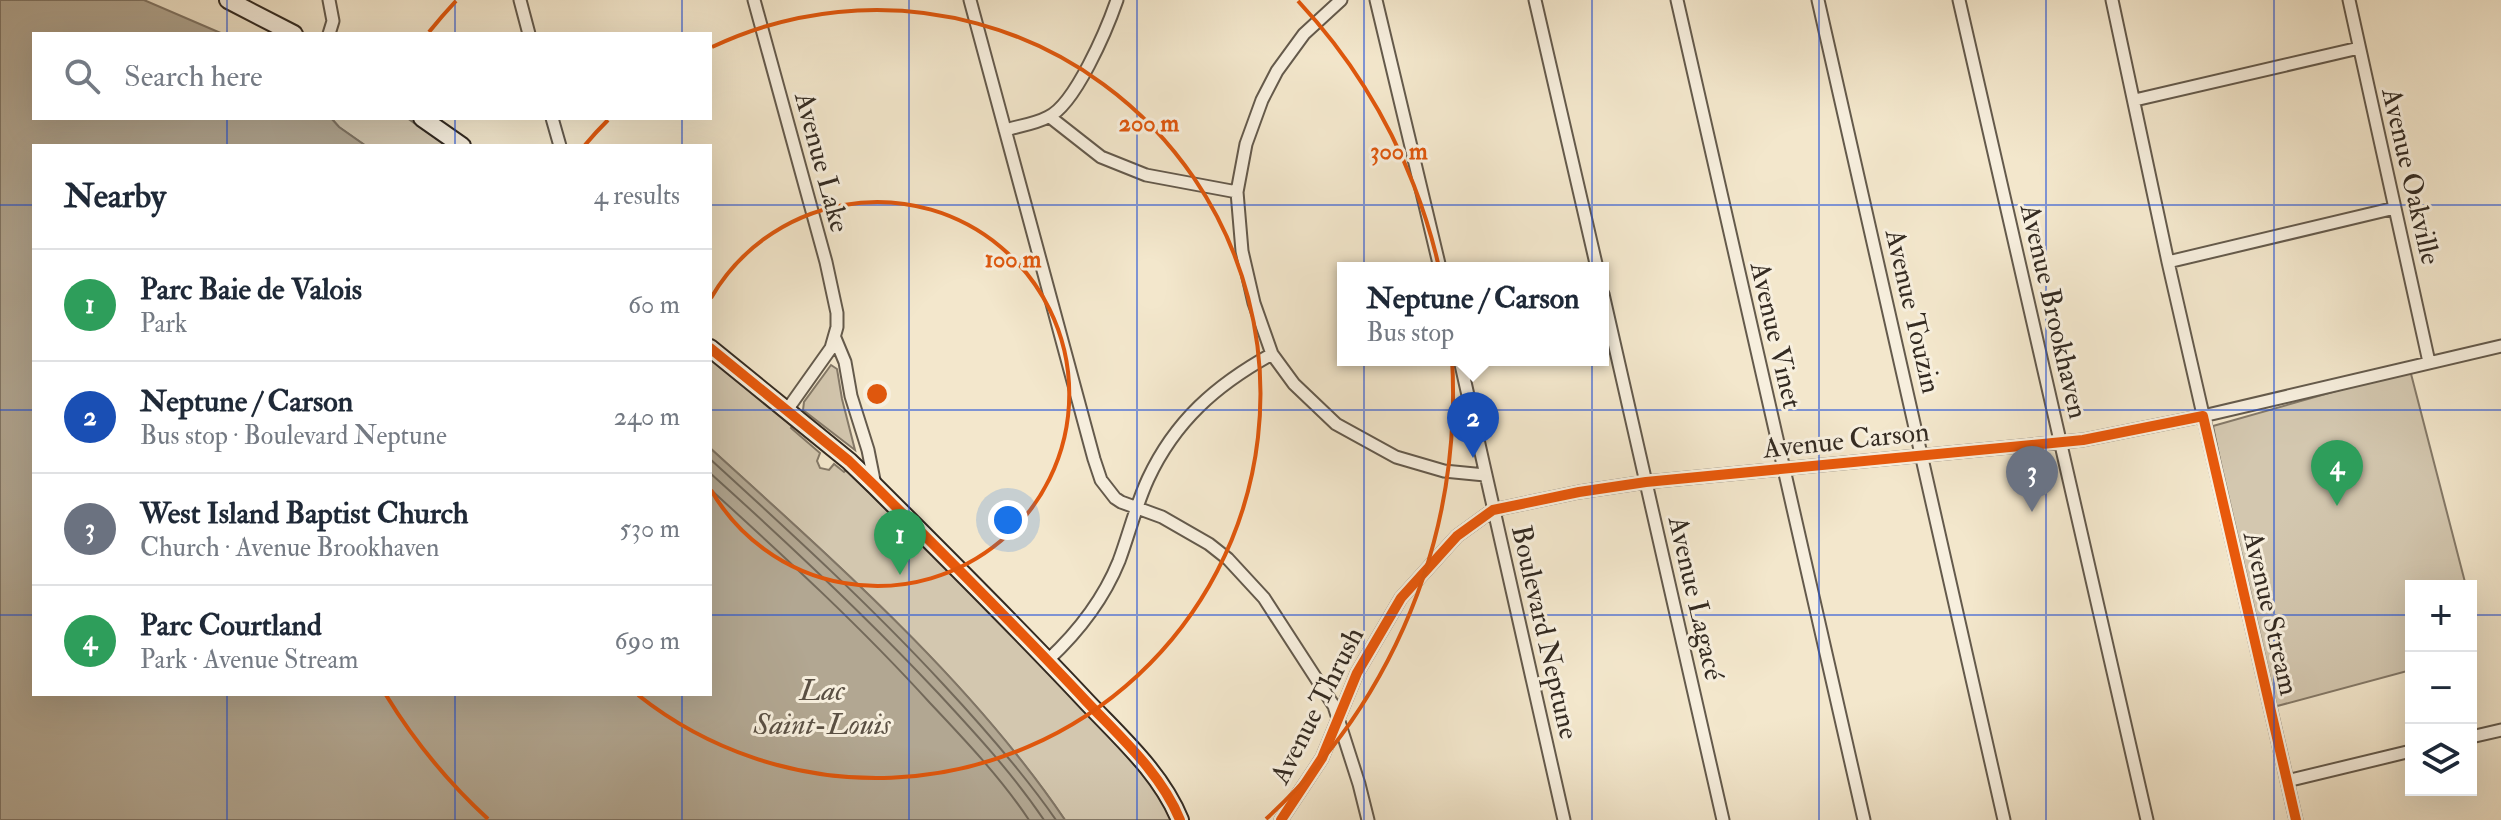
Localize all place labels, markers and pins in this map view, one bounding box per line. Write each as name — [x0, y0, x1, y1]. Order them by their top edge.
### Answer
centre of rings — [863, 380, 891, 408]
pin: 2 — [1447, 392, 1499, 458]
pin: 4 — [2311, 440, 2363, 506]
pin: 3 — [2006, 446, 2058, 512]
pin: 1 — [874, 509, 926, 575]

